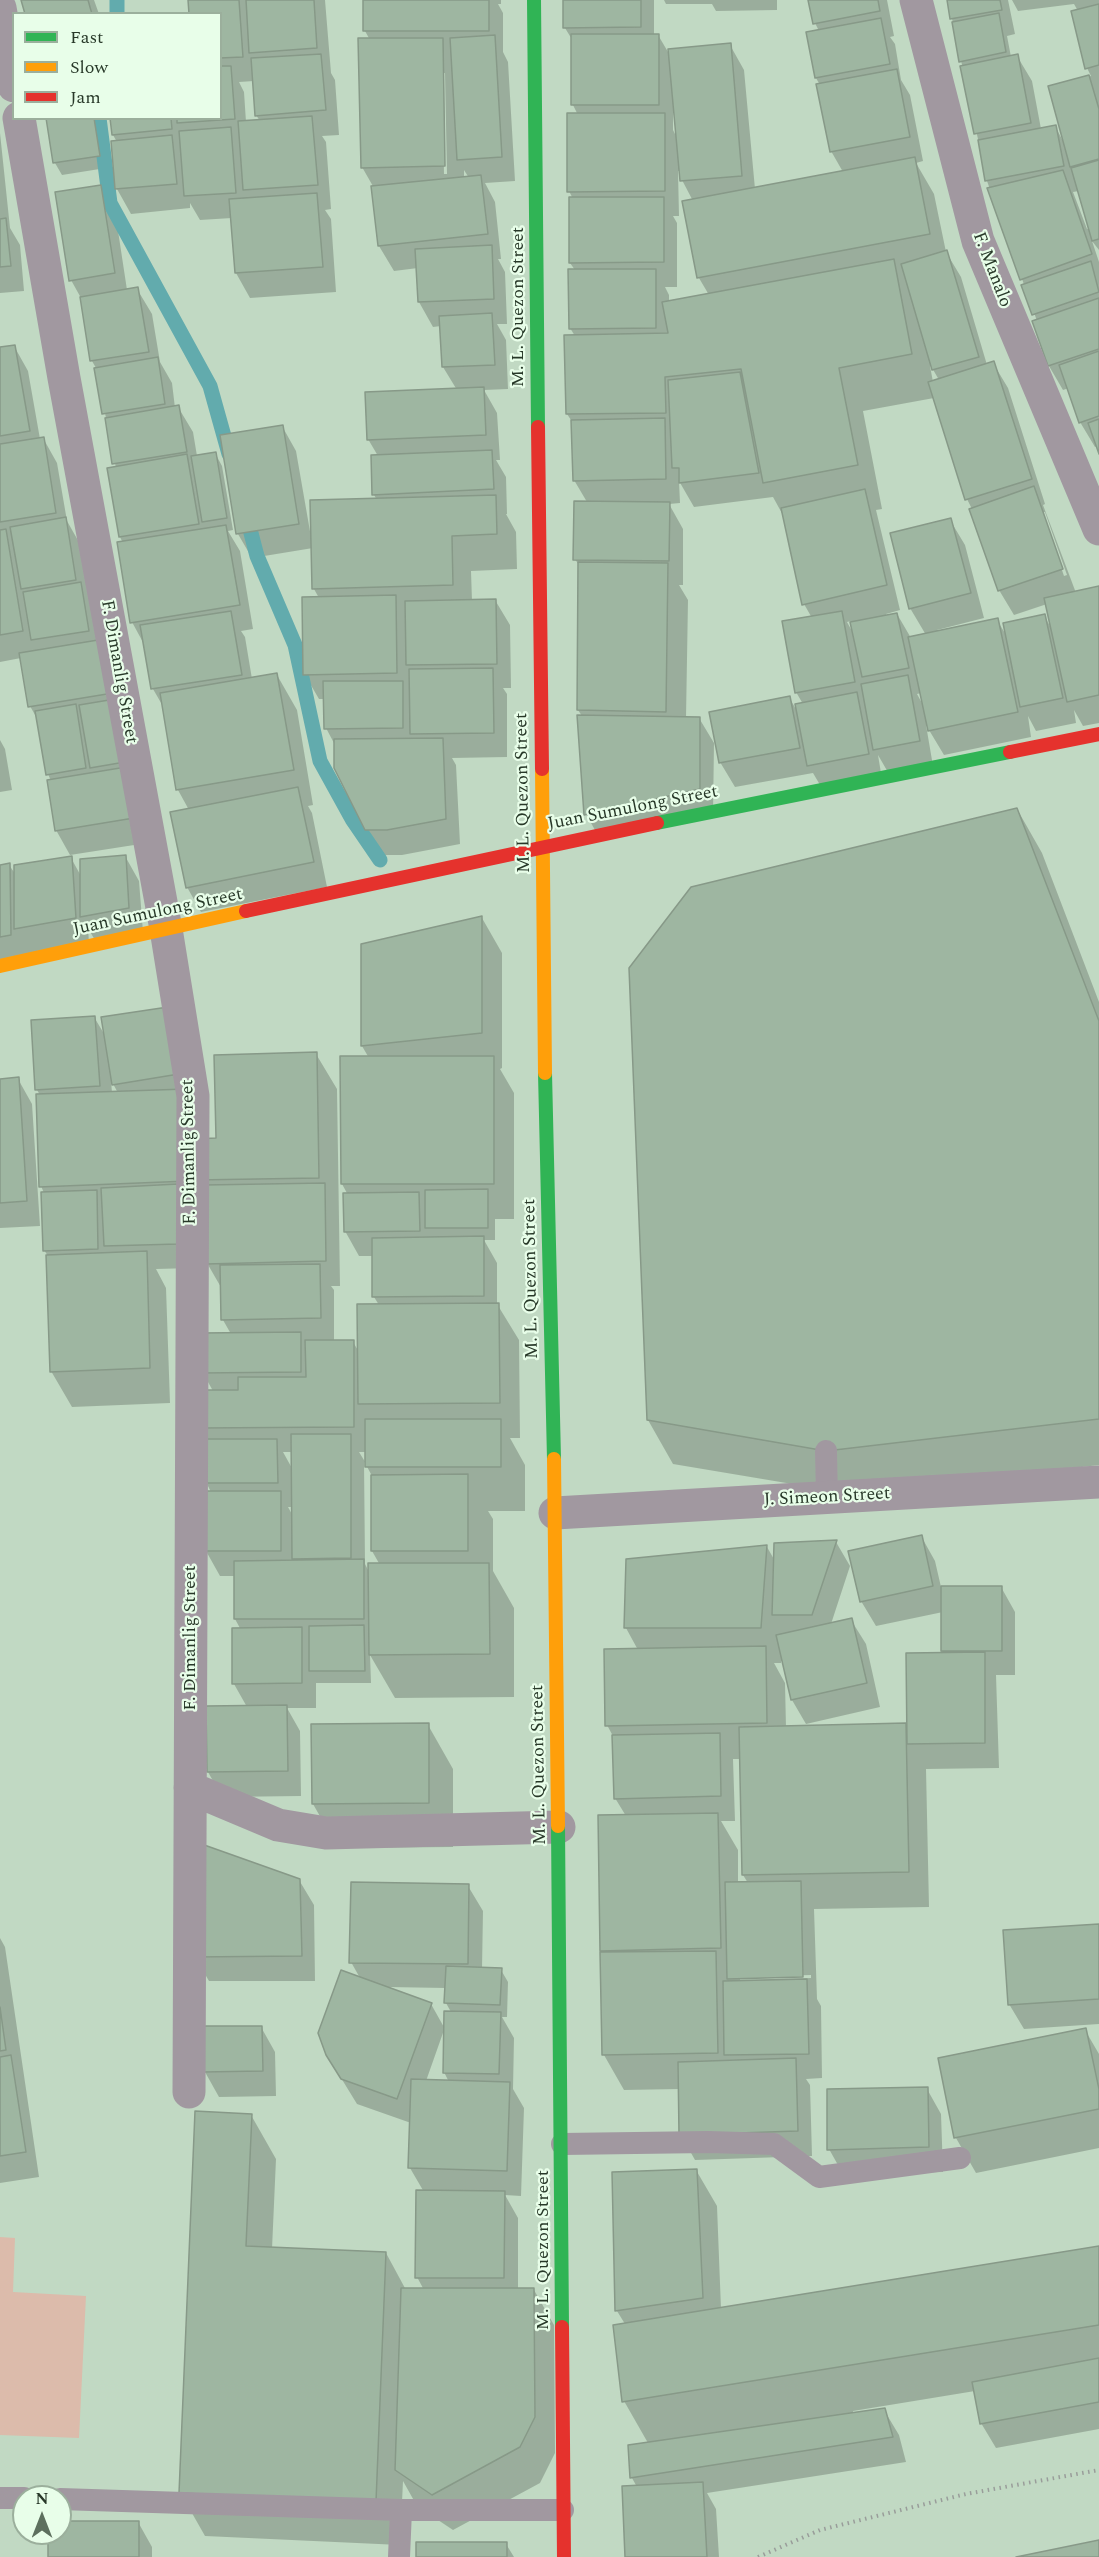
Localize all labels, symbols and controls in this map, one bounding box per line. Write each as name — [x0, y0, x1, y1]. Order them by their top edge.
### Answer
legend — [12, 12, 222, 120]
text: Fast — [70, 24, 103, 51]
text: Slow — [70, 54, 108, 81]
text: Jam — [70, 84, 101, 111]
street label: M. L. Quezon Street — [508, 227, 530, 387]
street label: F. Manalo — [967, 229, 1015, 311]
street label: F. Dimanlig Street — [95, 598, 141, 746]
street label: M. L. Quezon Street — [512, 713, 536, 873]
street label: Juan Sumulong Street — [546, 782, 720, 836]
street label: Juan Sumulong Street — [71, 884, 245, 942]
street label: F. Dimanlig Street — [178, 1079, 202, 1225]
street label: M. L. Quezon Street — [520, 1199, 544, 1359]
street label: J. Simeon Street — [763, 1484, 891, 1512]
street label: F. Dimanlig Street — [180, 1565, 202, 1711]
street label: M. L. Quezon Street — [528, 1685, 552, 1845]
street label: M. L. Quezon Street — [533, 2170, 555, 2330]
north arrow — [12, 2485, 72, 2545]
text: N — [35, 2487, 49, 2511]

